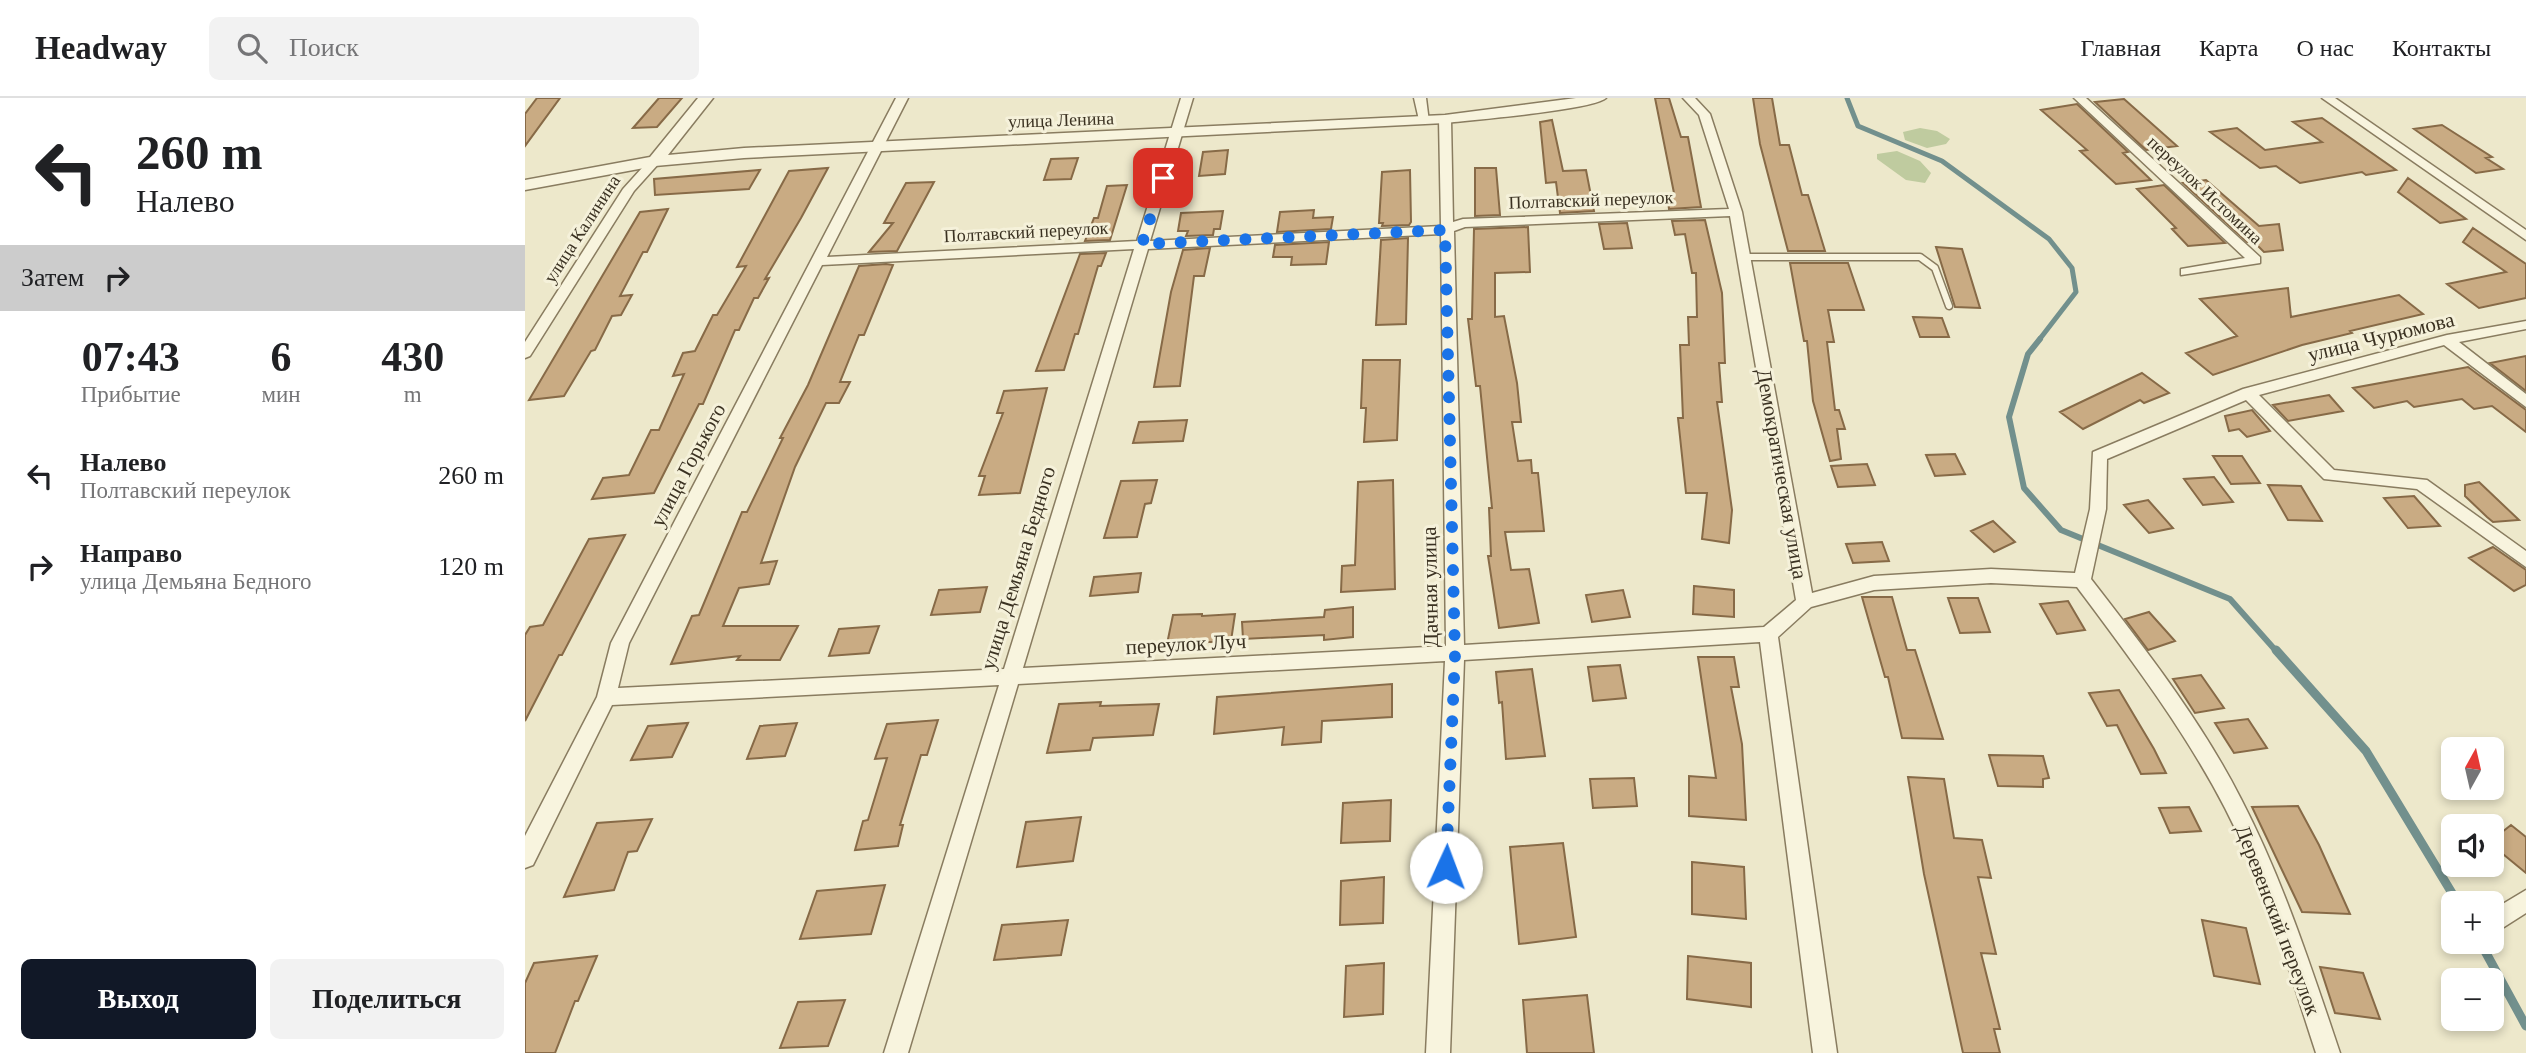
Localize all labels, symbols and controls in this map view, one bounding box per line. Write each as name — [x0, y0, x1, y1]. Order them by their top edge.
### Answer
search box — [209, 17, 699, 80]
icon: search — [233, 29, 271, 67]
text: Headway — [35, 30, 167, 66]
text: Поиск — [289, 33, 359, 62]
text: Главная — [2080, 35, 2161, 61]
text: Карта — [2199, 35, 2258, 61]
text: О нас — [2296, 35, 2354, 61]
text: Контакты — [2392, 35, 2491, 61]
street label: улица Ленина — [1008, 108, 1114, 132]
text: 260 m — [136, 125, 263, 180]
icon: left — [21, 126, 112, 217]
street label: переулок Истомина — [2143, 132, 2267, 248]
pin — [1133, 148, 1193, 208]
icon: arrive — [1144, 159, 1182, 197]
street label: улица Калинина — [540, 171, 624, 287]
text: Налево — [136, 183, 235, 219]
street label: Полтавский переулок — [1508, 187, 1674, 213]
street label: Полтавский переулок — [943, 218, 1109, 246]
icon: right — [98, 259, 136, 297]
text: Затем — [21, 263, 84, 292]
street label: улица Чурюмова — [2305, 307, 2457, 367]
text: 07:43 — [82, 334, 180, 380]
text: 6 — [271, 334, 292, 380]
text: 430 — [381, 334, 444, 380]
street label: Демократическая улица — [1752, 367, 1812, 582]
text: Прибытие — [81, 382, 181, 407]
text: мин — [261, 382, 301, 407]
text: m — [404, 382, 422, 407]
street label: улица Горького — [645, 399, 731, 531]
text: Налево — [80, 448, 166, 477]
icon: left — [21, 457, 59, 495]
text: 260 m — [438, 461, 504, 490]
street label: улица Демьяна Бедного — [976, 463, 1060, 673]
text: Полтавский переулок — [80, 478, 291, 503]
street label: Дачная улица — [1417, 526, 1443, 648]
text: Направо — [80, 539, 182, 568]
icon: right — [21, 548, 59, 586]
text: 120 m — [438, 552, 504, 581]
text: улица Демьяна Бедного — [80, 569, 312, 594]
street label: переулок Луч — [1125, 629, 1247, 659]
north arrow — [2441, 737, 2504, 800]
map controls — [2441, 737, 2504, 1031]
button: sound — [2441, 814, 2504, 877]
street label: Деревенский переулок — [2231, 821, 2326, 1019]
position arrow — [1409, 830, 1483, 904]
button: + — [2441, 891, 2504, 954]
button: Выход — [21, 959, 256, 1039]
button: Поделиться — [270, 959, 504, 1039]
button: − — [2441, 968, 2504, 1031]

